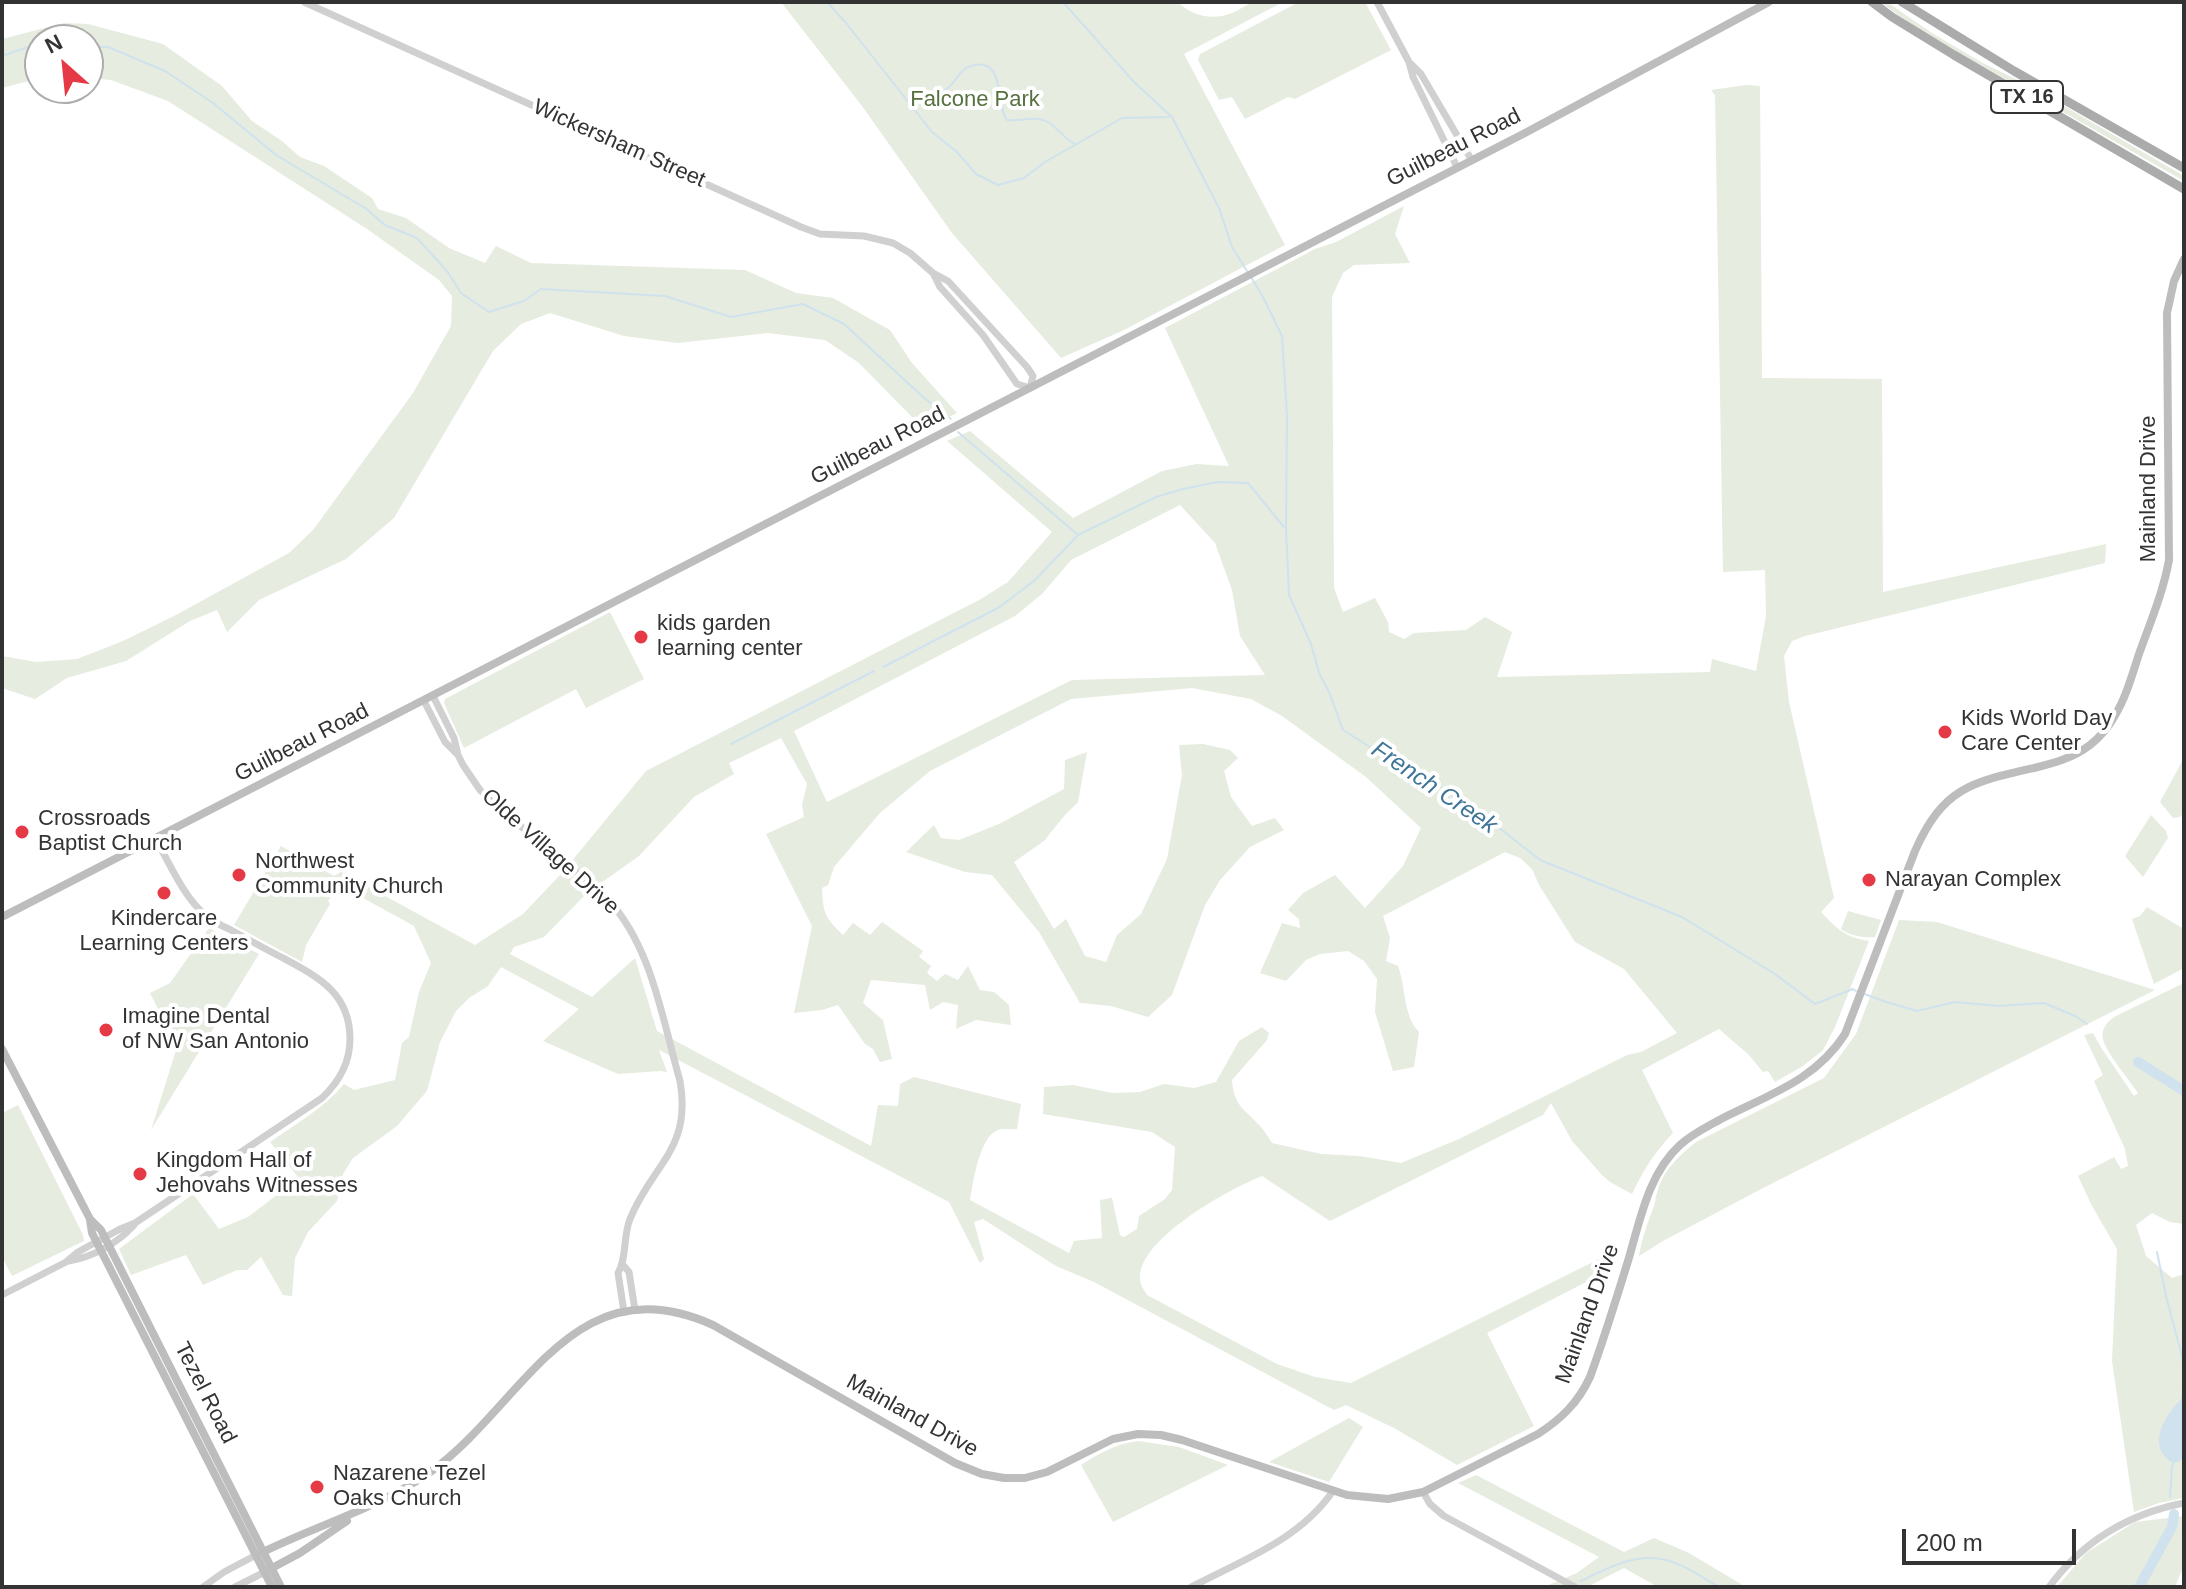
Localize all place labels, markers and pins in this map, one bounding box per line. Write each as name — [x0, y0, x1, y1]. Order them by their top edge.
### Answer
place label: kids garden learning center — [657, 611, 803, 662]
marker: kids garden learning center — [632, 628, 650, 646]
place label: Kids World Day Care Center — [1961, 706, 2112, 758]
marker: Kids World Day Care Center — [1936, 723, 1954, 741]
place label: Crossroads Baptist Church — [38, 806, 182, 858]
marker: Crossroads Baptist Church — [13, 823, 31, 841]
place label: Northwest Community Church — [255, 849, 443, 900]
marker: Northwest Community Church — [230, 866, 248, 884]
place label: Narayan Complex — [1885, 867, 2061, 893]
marker: Narayan Complex — [1860, 871, 1878, 889]
marker: Kindercare Learning Centers — [155, 884, 173, 902]
place label: Kindercare Learning Centers — [80, 906, 248, 958]
place label: Imagine Dental of NW San Antonio — [122, 1004, 309, 1056]
marker: Imagine Dental of NW San Antonio — [97, 1021, 115, 1039]
place label: Kingdom Hall of Jehovahs Witnesses — [156, 1148, 358, 1200]
marker: Kingdom Hall of Jehovahs Witnesses — [131, 1165, 149, 1183]
place label: Nazarene Tezel Oaks Church — [333, 1461, 486, 1512]
marker: Nazarene Tezel Oaks Church — [308, 1478, 326, 1496]

